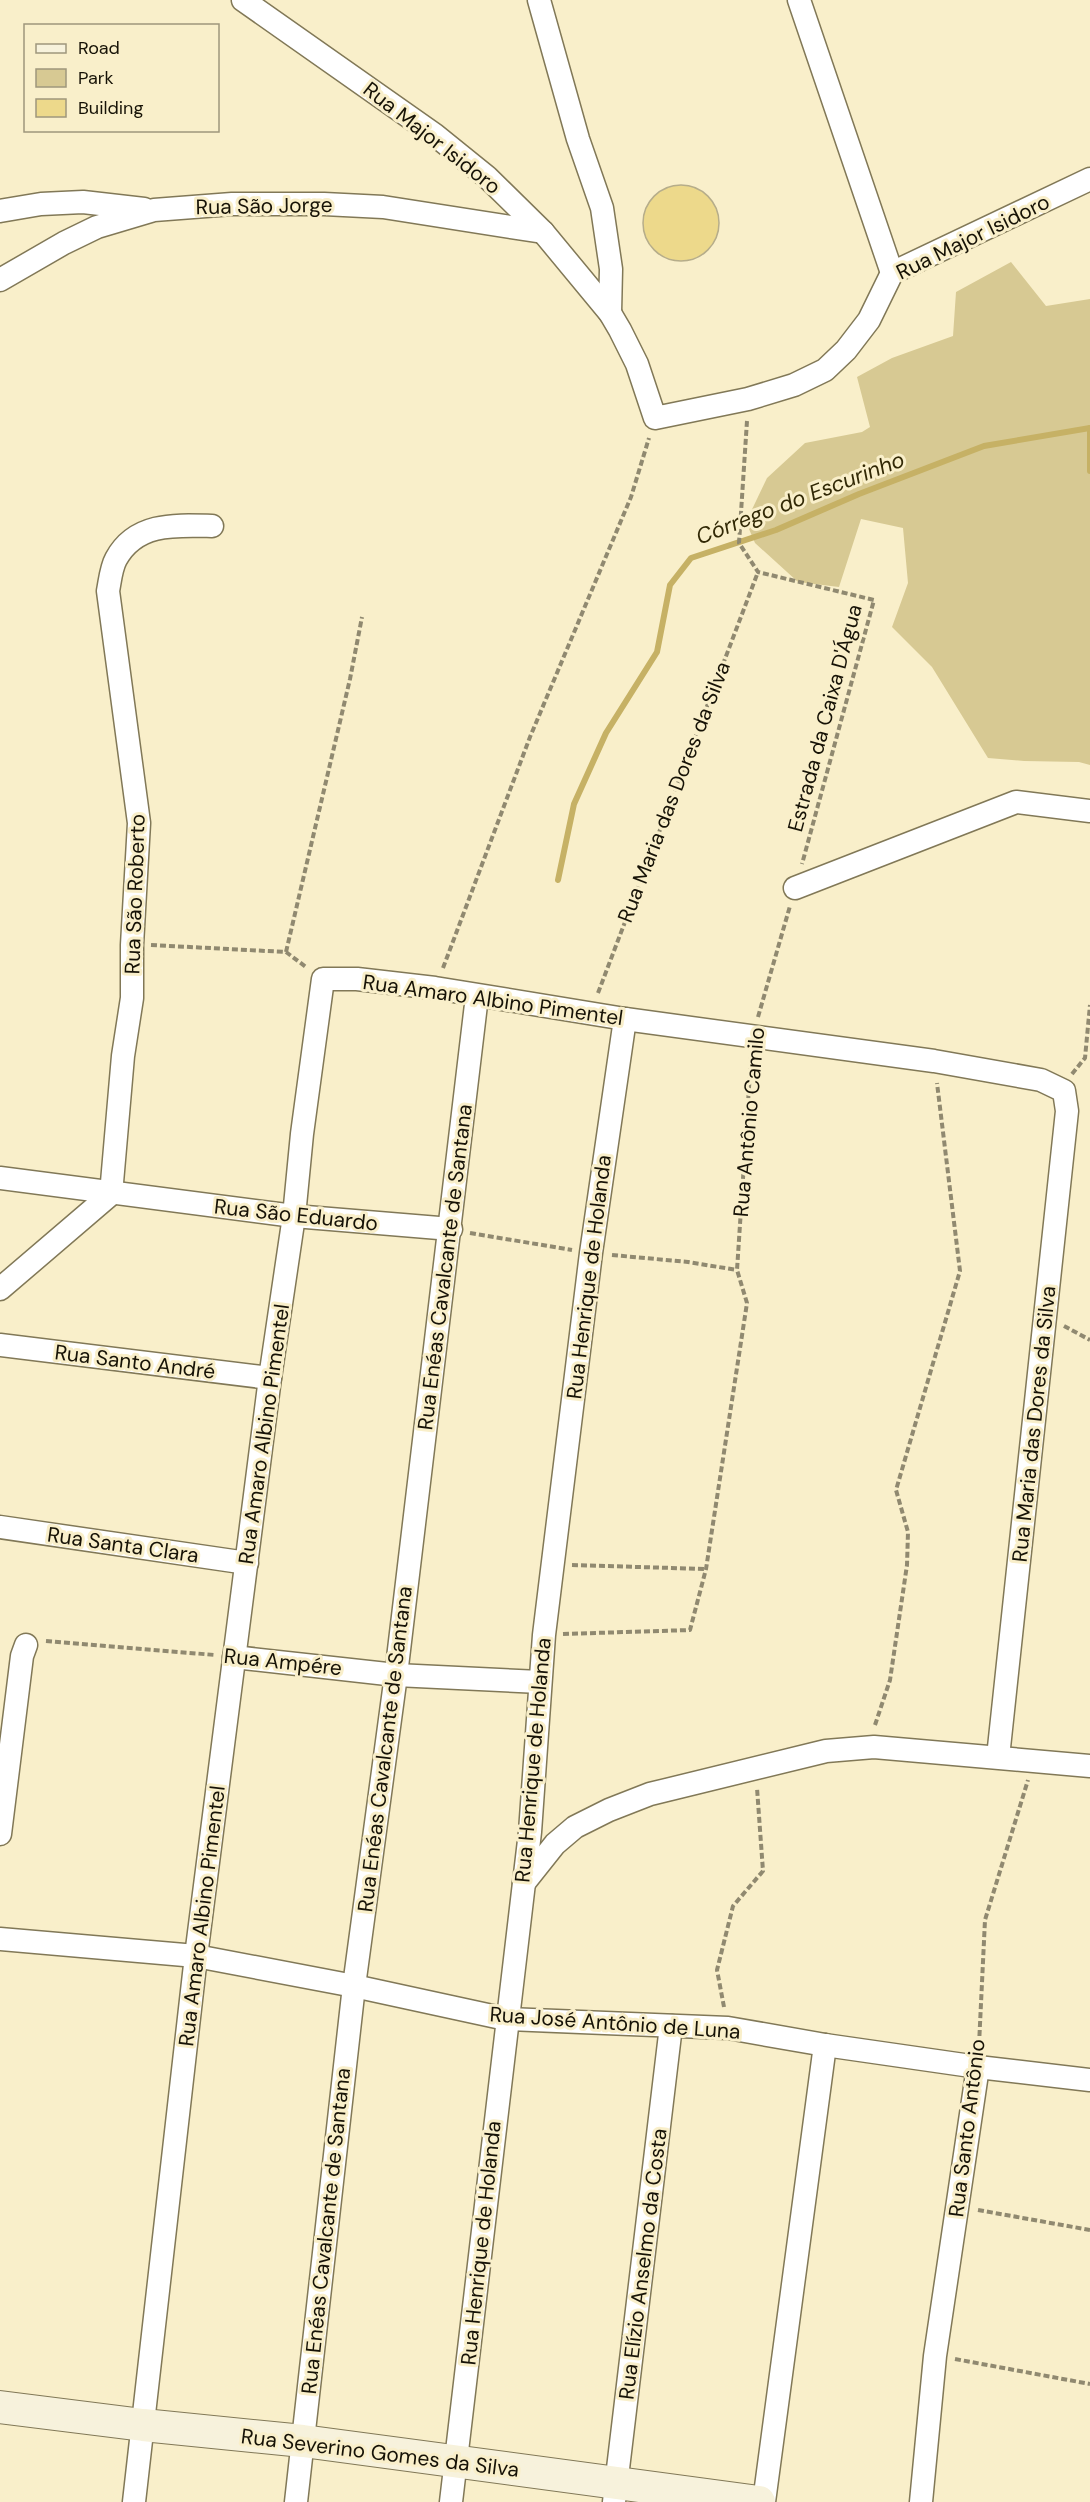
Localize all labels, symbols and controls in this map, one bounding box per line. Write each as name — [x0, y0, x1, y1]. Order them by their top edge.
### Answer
legend — [24, 24, 219, 132]
text: Road — [78, 36, 120, 60]
text: Park — [78, 66, 114, 90]
street label: Rua Major Isidoro — [357, 75, 507, 201]
text: Building — [78, 96, 143, 120]
street label: Rua Major Isidoro — [892, 188, 1054, 286]
street label: Rua São Jorge — [195, 191, 333, 221]
water label: Córrego do Escurinho — [692, 445, 908, 551]
street label: Estrada da Caixa D'Água — [781, 601, 869, 835]
street label: Rua Maria das Dores da Silva — [611, 657, 737, 927]
street label: Rua São Roberto — [118, 813, 152, 975]
street label: Rua Amaro Albino Pimentel — [361, 968, 625, 1032]
street label: Rua Antônio Camilo — [727, 1026, 771, 1218]
street label: Rua Enéas Cavalcante de Santana — [411, 1102, 479, 1432]
street label: Rua Henrique de Holanda — [560, 1153, 618, 1401]
street label: Rua São Eduardo — [213, 1192, 379, 1238]
street label: Rua Maria das Dores da Silva — [1006, 1285, 1062, 1563]
street label: Rua Amaro Albino Pimentel — [232, 1302, 296, 1566]
street label: Rua Santo André — [53, 1338, 217, 1386]
street label: Rua Santa Clara — [45, 1521, 201, 1569]
street label: Rua Enéas Cavalcante de Santana — [351, 1584, 419, 1914]
street label: Rua Henrique de Holanda — [508, 1636, 558, 1884]
street label: Rua Ampére — [223, 1642, 343, 1682]
street label: Rua Amaro Albino Pimentel — [172, 1784, 232, 2048]
street label: Rua José Antônio de Luna — [489, 2000, 741, 2046]
street label: Rua Santo Antônio — [942, 2037, 992, 2219]
street label: Rua Enéas Cavalcante de Santana — [295, 2066, 357, 2396]
street label: Rua Henrique de Holanda — [454, 2119, 508, 2367]
street label: Rua Elízio Anselmo da Costa — [612, 2127, 674, 2401]
street label: Rua Severino Gomes da Silva — [239, 2422, 521, 2484]

